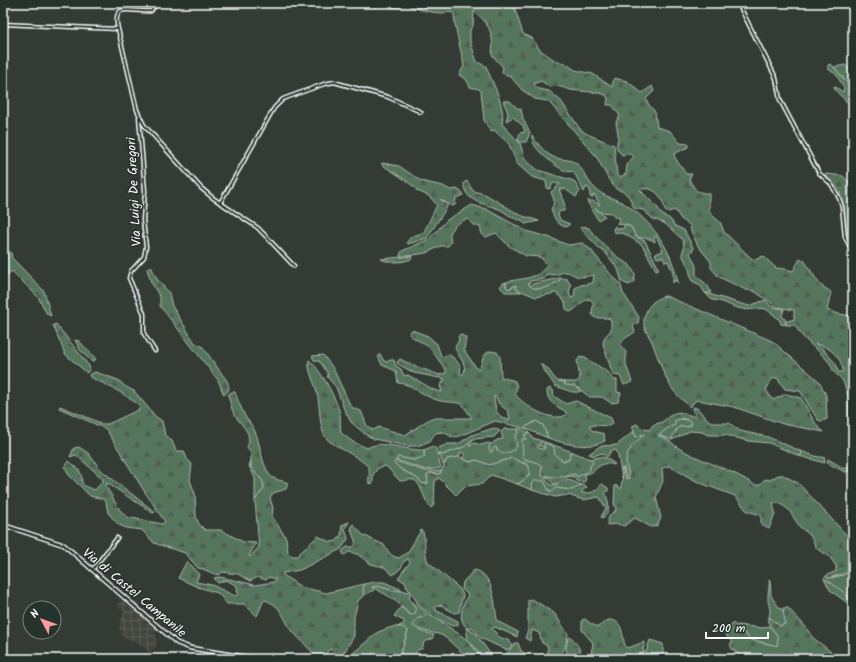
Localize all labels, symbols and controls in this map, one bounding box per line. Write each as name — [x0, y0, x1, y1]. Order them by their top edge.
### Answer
street label: Via Luigi De Gregori — [121, 136, 148, 247]
street label: Via di Castel Campanile — [77, 543, 191, 643]
north arrow — [22, 600, 62, 640]
text: N — [26, 606, 44, 623]
scale bar — [706, 614, 768, 640]
text: 200 m — [712, 619, 746, 638]

